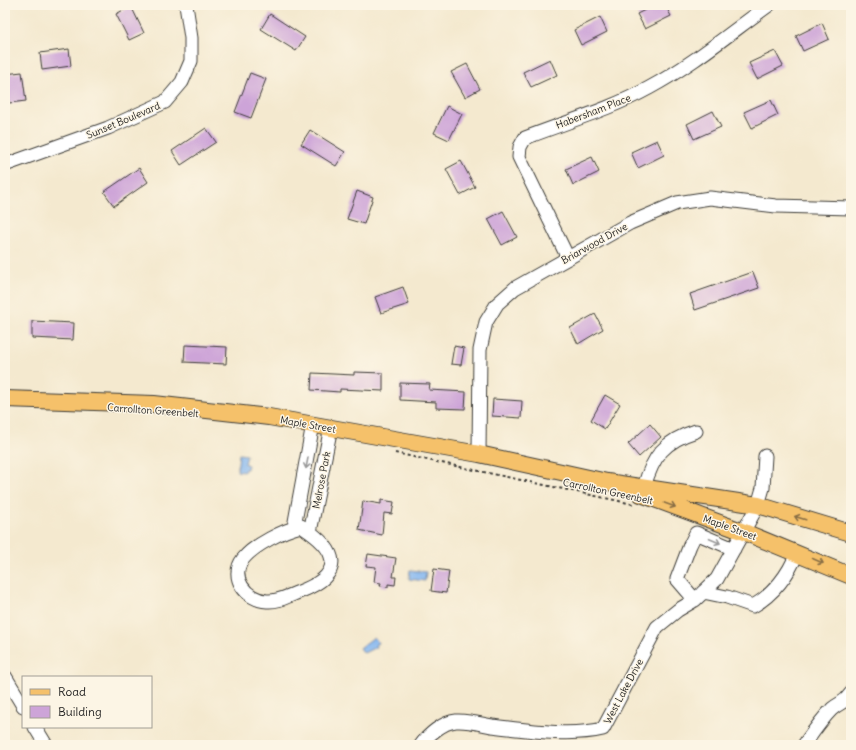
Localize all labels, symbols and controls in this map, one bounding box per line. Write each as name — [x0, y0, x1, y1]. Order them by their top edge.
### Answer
street label: Habersham Place — [554, 91, 633, 132]
street label: Sunset Boulevard — [84, 99, 162, 142]
street label: Briarwood Drive — [559, 220, 630, 267]
street label: Carrollton Greenbelt — [107, 401, 200, 420]
street label: Maple Street — [279, 413, 337, 436]
street label: Melrose Park — [310, 450, 333, 510]
one-way arrow — [303, 456, 311, 469]
street label: Carrollton Greenbelt — [562, 476, 655, 508]
one-way arrow — [664, 501, 676, 509]
street label: Maple Street — [701, 512, 759, 543]
one-way arrow — [794, 514, 807, 521]
one-way arrow — [709, 538, 721, 546]
one-way arrow — [811, 558, 823, 566]
street label: West Lake Drive — [601, 656, 646, 726]
legend — [22, 676, 152, 728]
text: Road — [58, 684, 86, 699]
text: Building — [58, 704, 102, 719]

